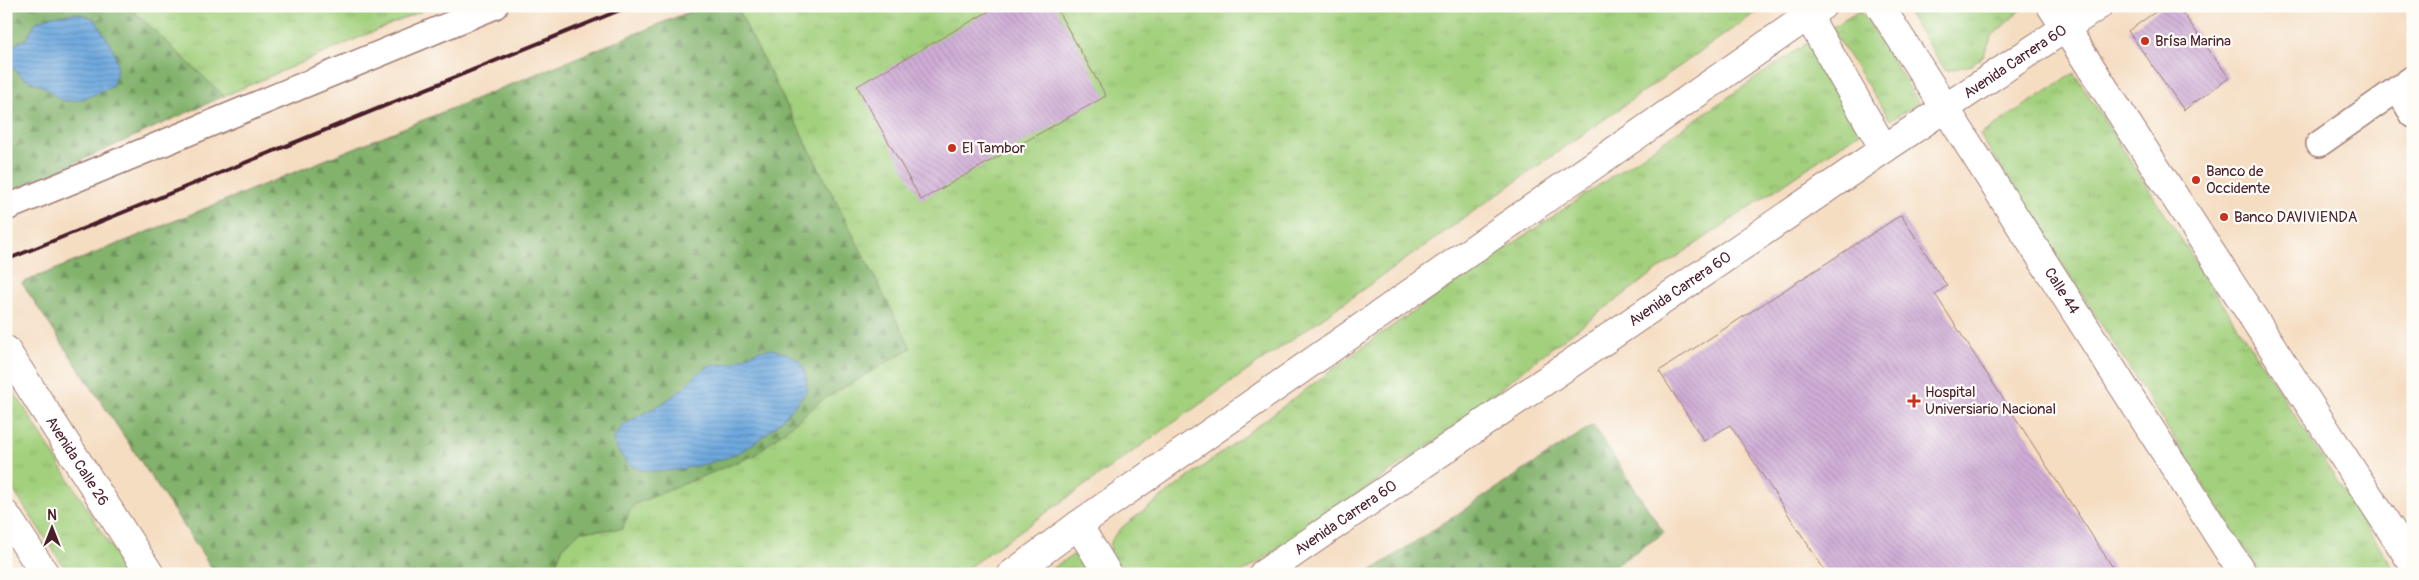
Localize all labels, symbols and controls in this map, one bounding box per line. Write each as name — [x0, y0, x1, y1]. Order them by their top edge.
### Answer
street label: Avenida Carrera 60 — [1960, 21, 2070, 103]
place label: Brísa Marina — [2155, 32, 2231, 51]
marker: Brísa Marina — [2139, 35, 2151, 47]
place label: El Tambor — [962, 139, 1026, 158]
marker: El Tambor — [946, 142, 958, 154]
place label: Banco de Occidente — [2206, 162, 2270, 198]
marker: Banco de Occidente — [2190, 174, 2202, 186]
place label: Banco DAVIVIENDA — [2234, 208, 2358, 227]
marker: Banco DAVIVIENDA — [2218, 211, 2230, 223]
street label: Avenida Carrera 60 — [1625, 247, 1735, 331]
street label: Calle 44 — [2040, 264, 2084, 318]
place label: Hospital Universiario Nacional — [1925, 383, 2056, 419]
marker: Hospital Universiario Nacional — [1907, 394, 1921, 408]
street label: Avenida Calle 26 — [41, 413, 113, 510]
street label: Avenida Carrera 60 — [1291, 476, 1401, 560]
north arrow — [28, 502, 78, 552]
text: N — [47, 507, 57, 524]

